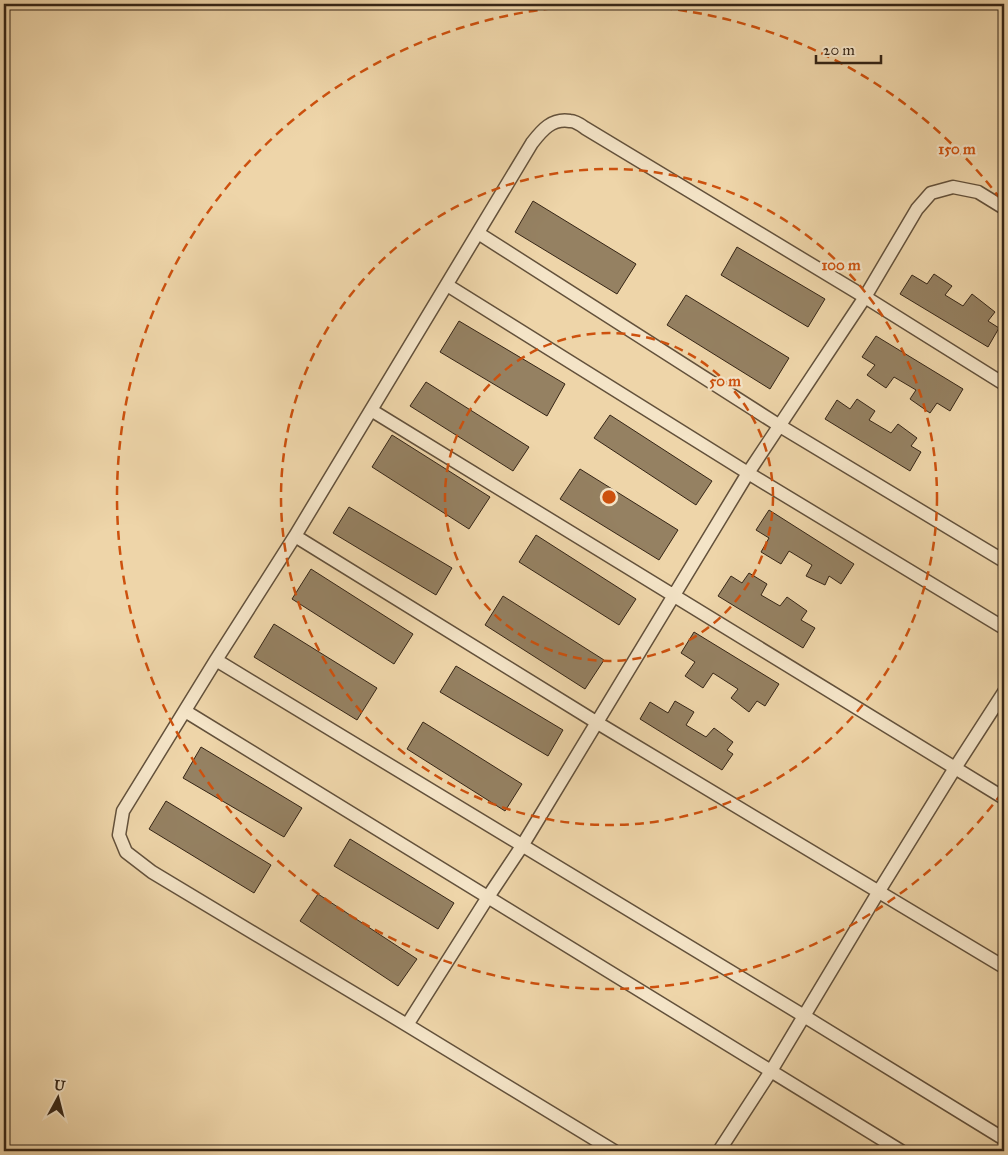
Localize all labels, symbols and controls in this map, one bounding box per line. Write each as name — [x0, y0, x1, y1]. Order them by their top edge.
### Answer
scale bar — [816, 32, 880, 64]
text: 20 m — [823, 41, 855, 59]
text: 150 m — [938, 140, 976, 158]
text: 100 m — [821, 256, 861, 274]
text: 50 m — [709, 372, 741, 390]
centre of rings — [600, 488, 618, 506]
north arrow — [32, 1072, 82, 1122]
text: U — [53, 1076, 67, 1095]

